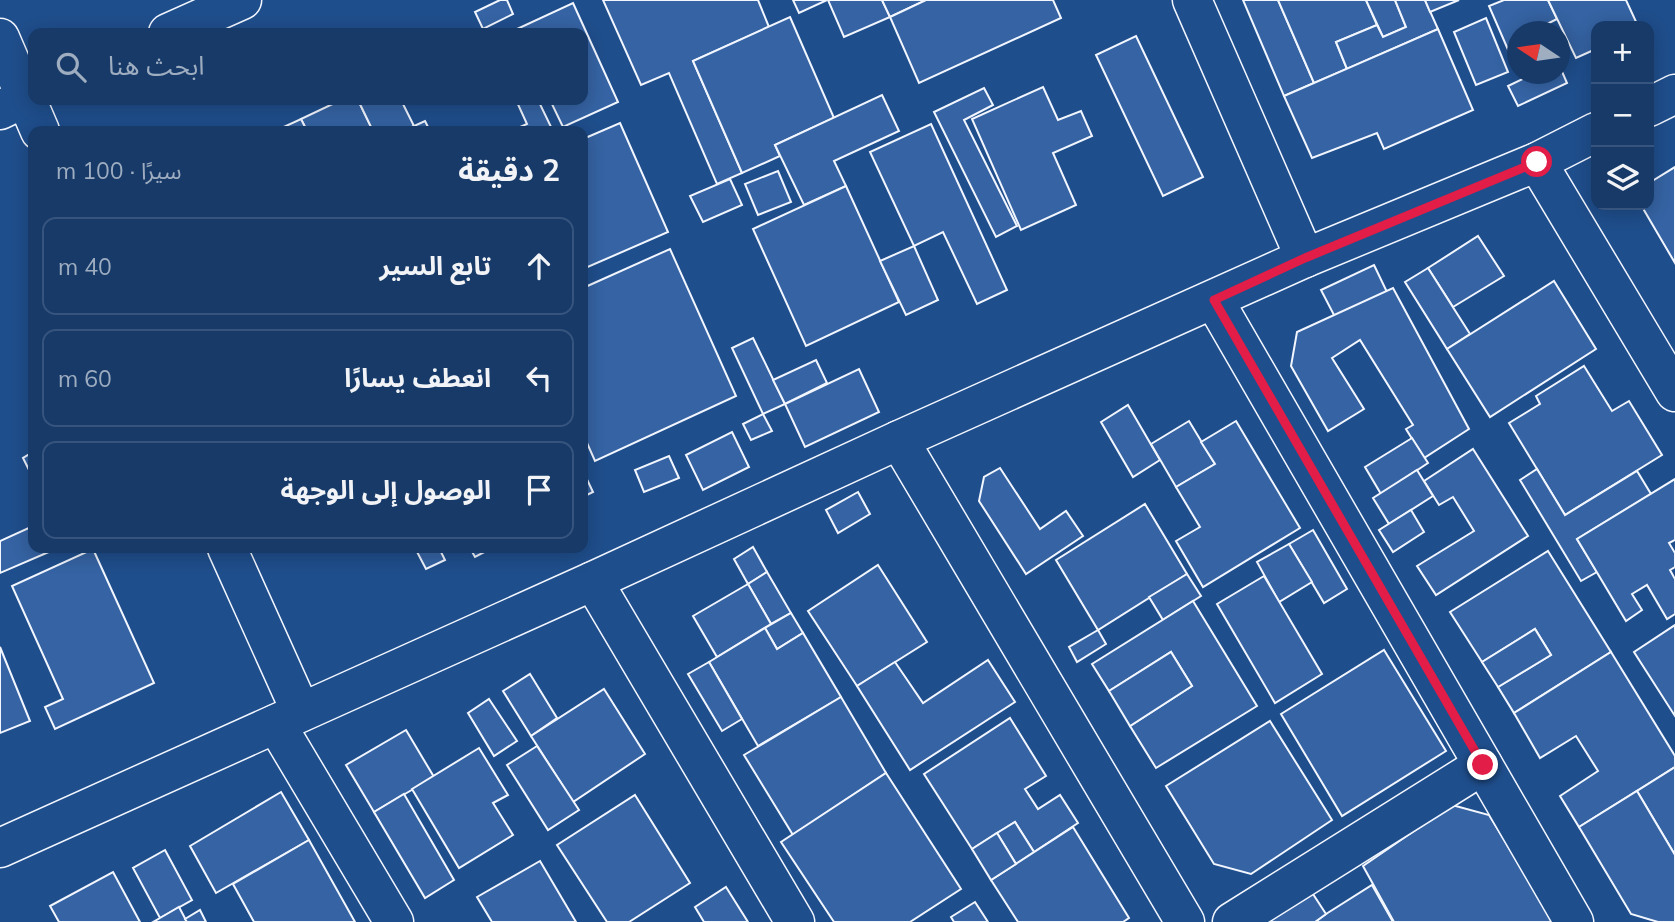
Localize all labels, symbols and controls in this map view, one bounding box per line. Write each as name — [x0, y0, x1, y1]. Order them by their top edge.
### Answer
north arrow — [1507, 21, 1570, 84]
map controls — [1591, 21, 1654, 210]
button: + — [1591, 21, 1654, 84]
search box — [28, 28, 588, 105]
icon: search — [52, 48, 90, 86]
text: ابحث هنا — [108, 49, 204, 82]
button: − — [1591, 84, 1654, 147]
route start — [1521, 146, 1552, 177]
button: layers — [1591, 147, 1654, 210]
text: 2 دقيقة — [458, 151, 560, 189]
text: سيرًا · 100 m — [56, 156, 182, 185]
icon: ahead — [520, 247, 558, 285]
text: تابع السير — [380, 249, 491, 282]
text: 40 m — [58, 252, 112, 281]
icon: left — [520, 359, 558, 397]
text: انعطف يسارًا — [344, 361, 491, 394]
text: 60 m — [58, 364, 112, 393]
icon: arrive — [520, 471, 558, 509]
text: الوصول إلى الوجهة — [280, 473, 491, 506]
route end — [1467, 749, 1498, 780]

